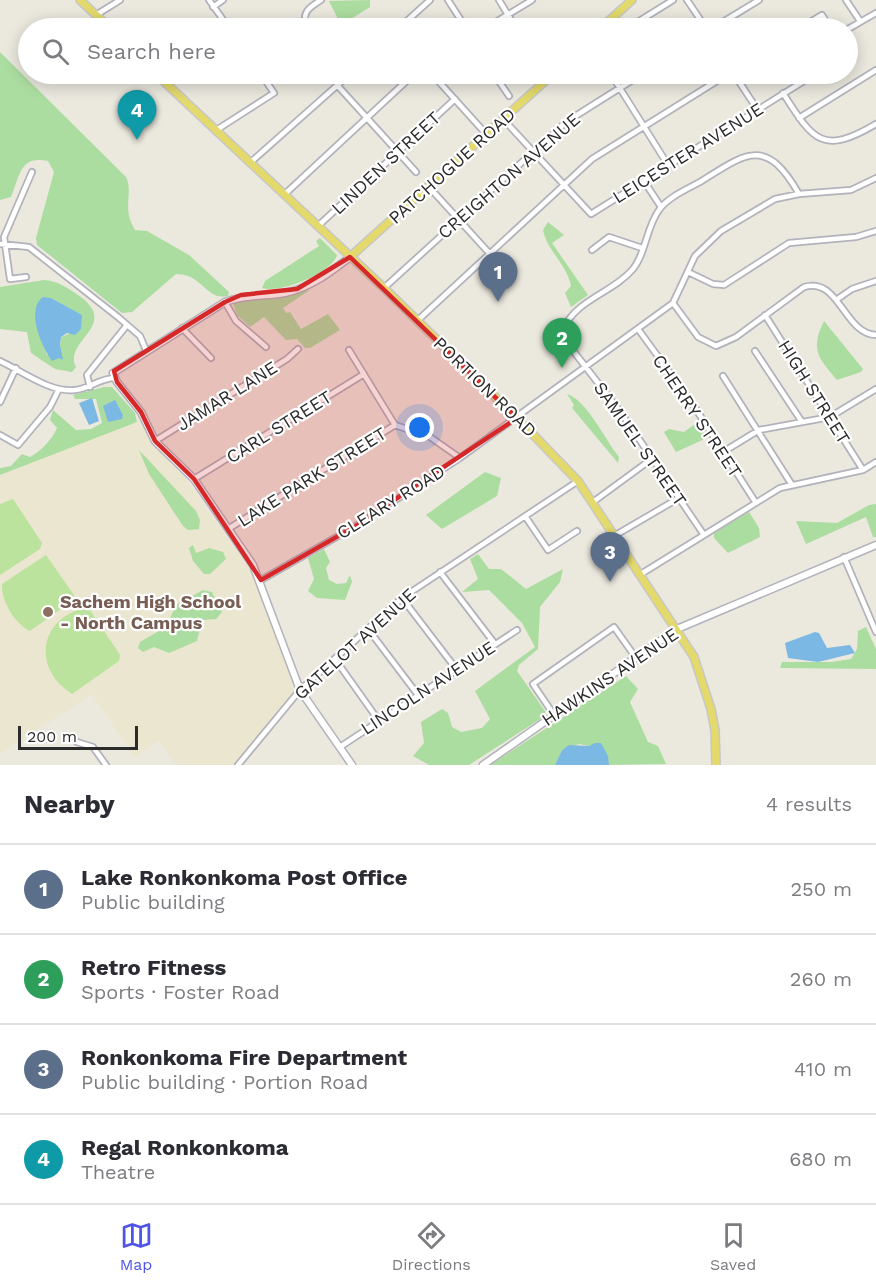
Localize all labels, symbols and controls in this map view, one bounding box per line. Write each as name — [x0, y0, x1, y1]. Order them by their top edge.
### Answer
search box — [18, 18, 858, 84]
icon: search — [39, 35, 72, 68]
text: Search here — [87, 39, 216, 64]
pin: 4 — [118, 90, 156, 140]
street label: LEICESTER AVENUE — [609, 98, 767, 207]
street label: PATCHOGUE ROAD — [384, 103, 519, 228]
street label: LINDEN STREET — [327, 107, 444, 218]
street label: CREIGHTON AVENUE — [433, 108, 584, 243]
pin: 1 — [478, 252, 518, 302]
pin: 2 — [542, 318, 582, 368]
street label: PORTION ROAD — [430, 332, 541, 441]
street label: HIGH STREET — [774, 336, 855, 448]
street label: CHERRY STREET — [648, 350, 746, 481]
street label: JAMAR LANE — [173, 356, 281, 435]
street label: SAMUEL STREET — [590, 378, 691, 510]
street label: CARL STREET — [222, 386, 335, 467]
your location — [405, 413, 434, 442]
street label: LAKE PARK STREET — [233, 422, 390, 531]
street label: CLEARY ROAD — [333, 460, 449, 543]
pin: 3 — [590, 532, 630, 582]
street label: GATELOT AVENUE — [290, 584, 420, 704]
place label: Sachem High School - North Campus — [60, 591, 241, 633]
marker: Sachem High School - North Campus — [41, 605, 55, 619]
street label: HAWKINS AVENUE — [537, 623, 682, 730]
street label: LINCOLN AVENUE — [357, 636, 499, 739]
scale bar — [18, 723, 138, 750]
text: 200 m — [27, 727, 77, 746]
text: Nearby — [24, 789, 115, 819]
text: 4 results — [766, 792, 852, 816]
text: Lake Ronkonkoma Post Office — [81, 865, 408, 890]
text: 1 — [39, 877, 48, 901]
text: 250 m — [790, 877, 852, 901]
text: Public building — [81, 890, 225, 914]
text: Retro Fitness — [81, 955, 226, 980]
text: 2 — [38, 967, 49, 991]
text: 260 m — [790, 967, 852, 991]
text: Sports · Foster Road — [81, 980, 280, 1004]
text: Ronkonkoma Fire Department — [81, 1045, 407, 1070]
text: 3 — [38, 1057, 49, 1081]
text: 410 m — [794, 1057, 852, 1081]
text: Public building · Portion Road — [81, 1070, 368, 1094]
text: Regal Ronkonkoma — [81, 1135, 288, 1160]
text: 4 — [37, 1147, 50, 1171]
text: 680 m — [789, 1147, 852, 1171]
text: Theatre — [81, 1160, 155, 1184]
tab: Map — [120, 1219, 153, 1274]
tab: Directions — [392, 1219, 471, 1274]
tab: Saved — [710, 1219, 756, 1274]

